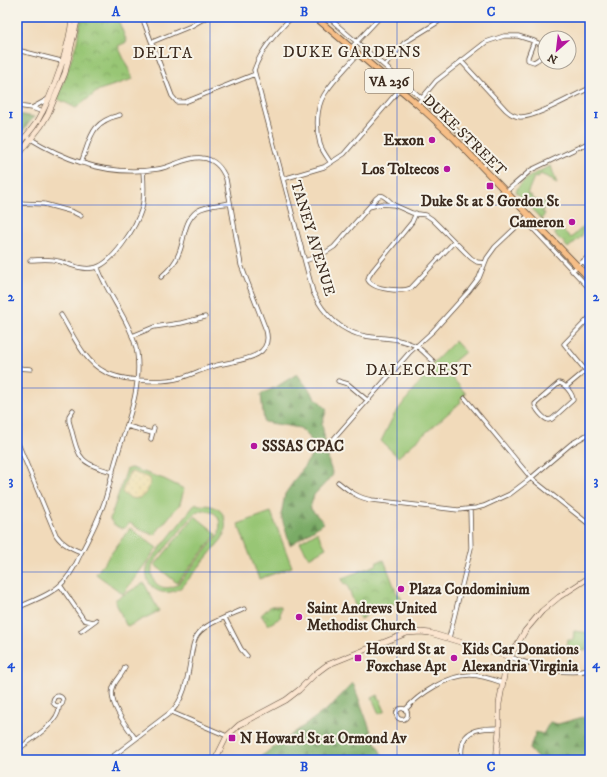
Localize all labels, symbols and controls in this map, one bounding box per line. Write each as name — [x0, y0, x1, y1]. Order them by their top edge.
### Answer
text: A — [111, 4, 121, 20]
text: B — [300, 4, 308, 20]
text: C — [487, 4, 496, 20]
north arrow — [537, 30, 577, 70]
district label: DUKE GARDENS — [283, 42, 421, 62]
district label: DELTA — [133, 43, 193, 63]
text: N — [546, 50, 560, 66]
road number: VA 236 — [365, 69, 413, 93]
street label: DUKE STREET — [419, 91, 511, 180]
text: 1 — [9, 106, 14, 122]
text: 1 — [594, 106, 599, 122]
place label: Exxon — [384, 131, 424, 150]
marker: Exxon — [427, 135, 437, 145]
place label: Los Toltecos — [361, 160, 439, 179]
marker: Los Toltecos — [442, 164, 452, 174]
street label: TANEY AVENUE — [286, 178, 339, 299]
marker: Duke St at S Gordon St — [485, 181, 495, 191]
place label: Duke St at S Gordon St — [421, 192, 559, 211]
place label: Cameron — [510, 213, 564, 232]
marker: Cameron — [567, 217, 577, 227]
text: 2 — [8, 289, 15, 305]
text: 2 — [593, 289, 600, 305]
district label: DALECREST — [366, 360, 472, 380]
place label: SSSAS CPAC — [262, 437, 344, 456]
marker: SSSAS CPAC — [249, 441, 259, 451]
text: 3 — [9, 473, 14, 489]
text: 3 — [594, 473, 599, 489]
place label: Plaza Condominium — [409, 580, 530, 599]
marker: Plaza Condominium — [396, 584, 406, 594]
place label: Saint Andrews United Methodist Church — [307, 599, 437, 635]
marker: Saint Andrews United Methodist Church — [294, 612, 304, 622]
place label: Howard St at Foxchase Apt — [366, 640, 446, 676]
place label: Kids Car Donations Alexandria Virginia — [461, 640, 579, 676]
marker: Howard St at Foxchase Apt — [353, 653, 363, 663]
marker: Kids Car Donations Alexandria Virginia — [449, 653, 459, 663]
text: 4 — [6, 656, 15, 673]
text: 4 — [591, 656, 600, 673]
place label: N Howard St at Ormond Av — [240, 729, 407, 748]
marker: N Howard St at Ormond Av — [227, 733, 237, 743]
text: A — [111, 759, 121, 775]
text: B — [300, 759, 308, 775]
text: C — [487, 759, 496, 775]

